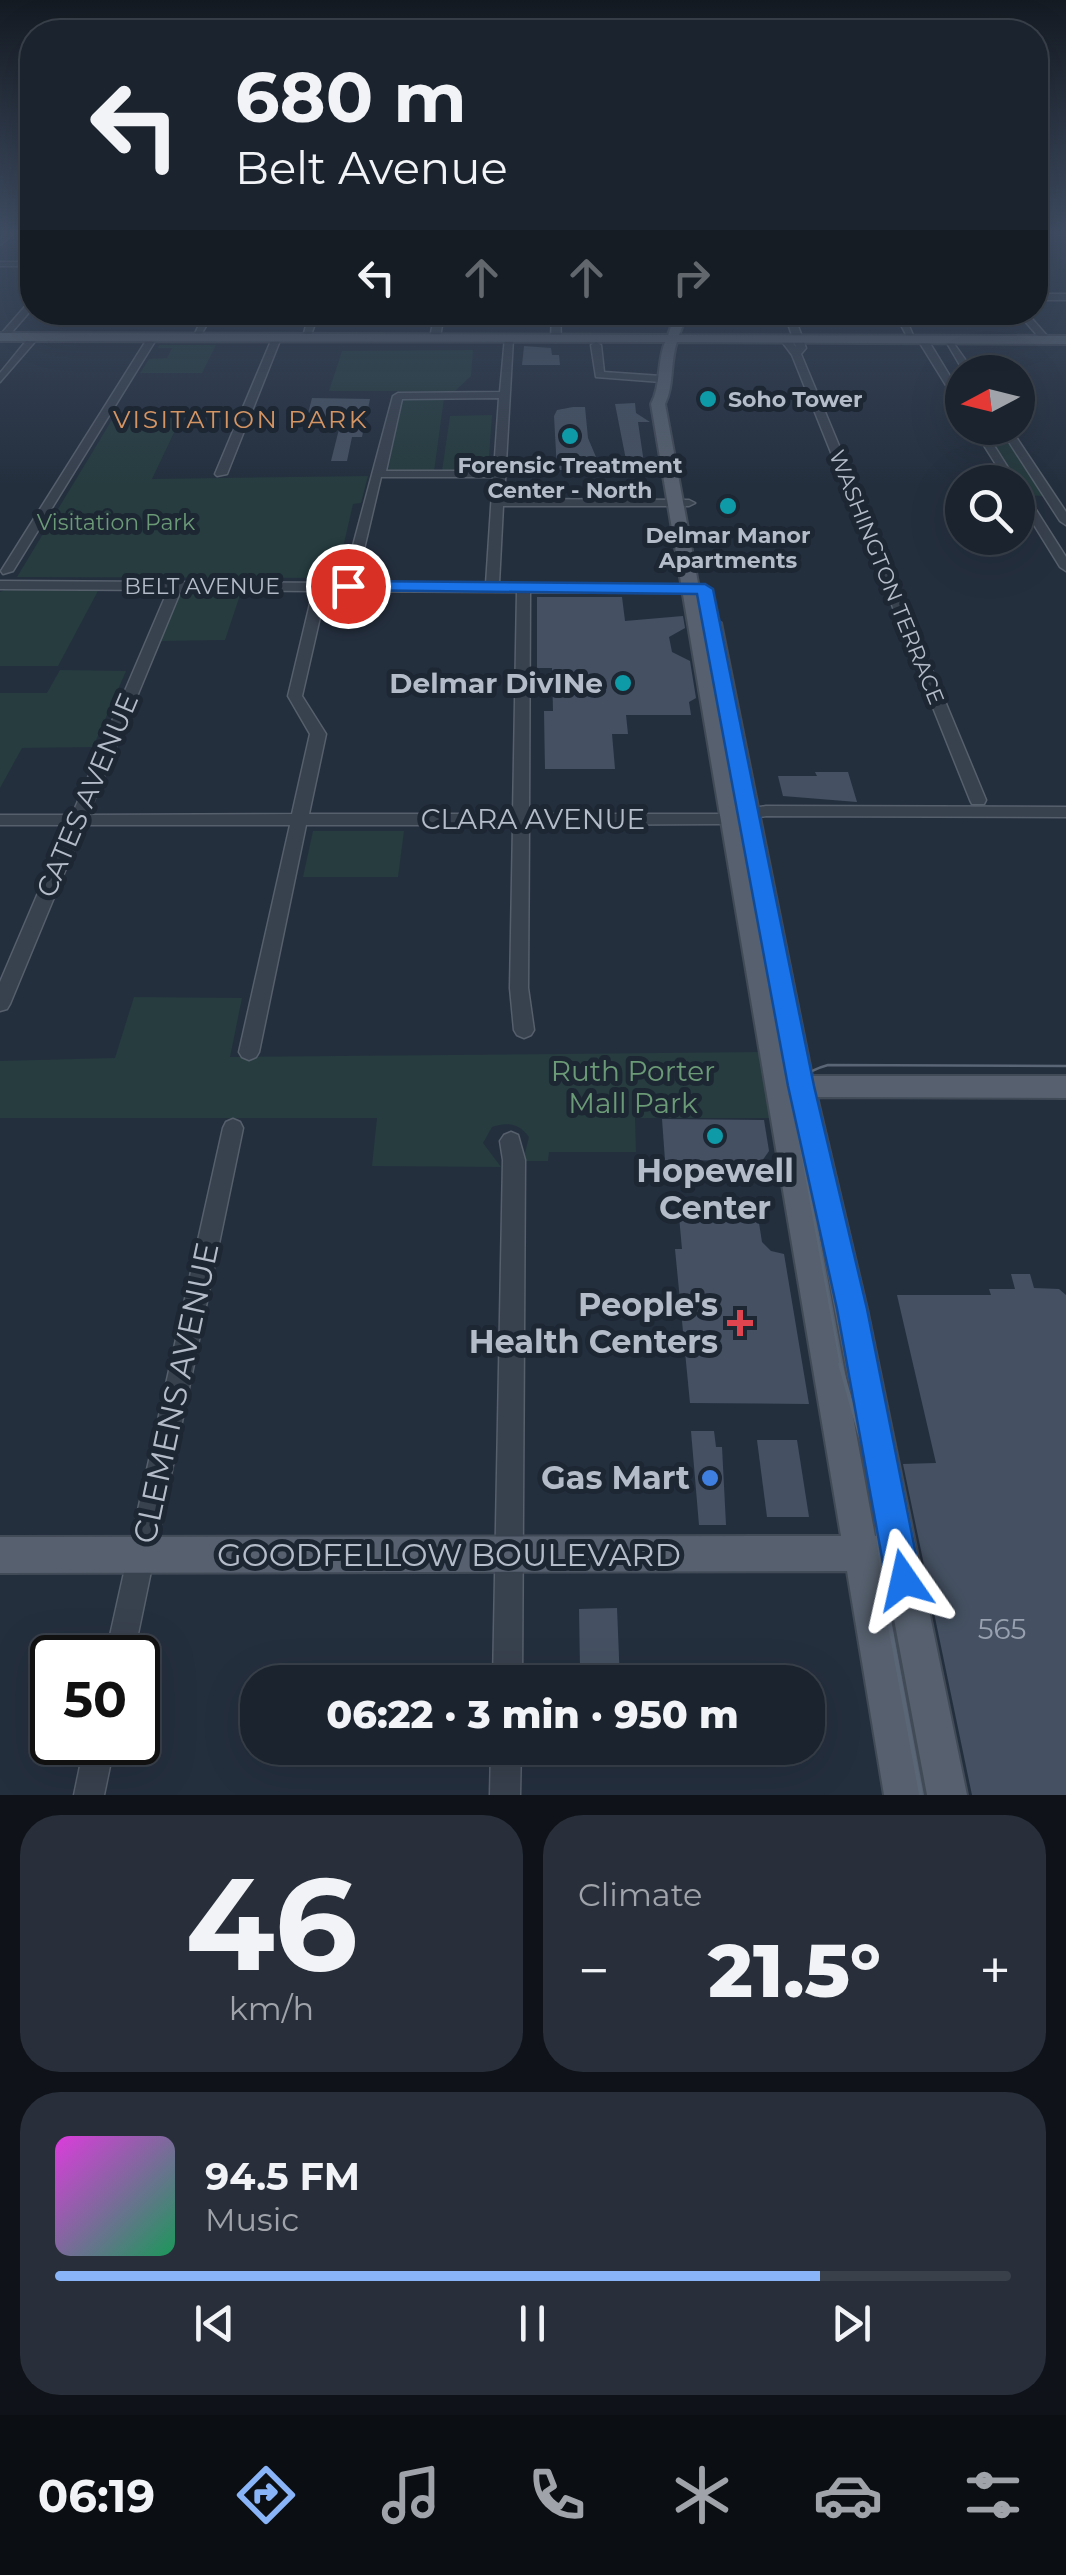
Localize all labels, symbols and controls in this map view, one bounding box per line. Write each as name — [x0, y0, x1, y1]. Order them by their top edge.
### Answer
text: 680 m — [235, 54, 467, 140]
icon: left — [70, 60, 200, 190]
text: Belt Avenue — [235, 140, 508, 195]
icon: left — [349, 250, 404, 305]
icon: ahead — [454, 250, 509, 305]
icon: ahead — [559, 250, 614, 305]
icon: right — [664, 250, 719, 305]
north arrow — [945, 355, 1035, 445]
map controls — [945, 355, 1035, 555]
place label: Soho Tower — [728, 386, 863, 413]
marker: Soho Tower — [697, 388, 719, 410]
district label: VISITATION PARK — [113, 404, 369, 434]
marker: Forensic Treatment Center - North — [559, 425, 581, 447]
street label: WASHINGTON TERRACE — [823, 446, 950, 708]
place label: Forensic Treatment Center - North — [457, 452, 683, 504]
button: search — [945, 465, 1035, 555]
marker: Delmar Manor Apartments — [717, 495, 739, 517]
park label: Visitation Park — [37, 509, 196, 536]
place label: Delmar Manor Apartments — [646, 522, 810, 574]
pin — [306, 544, 391, 629]
icon: arrive — [321, 559, 376, 614]
street label: BELT AVENUE — [124, 573, 280, 600]
place label: Delmar DivINe — [389, 666, 603, 700]
marker: Delmar DivINe — [612, 672, 634, 694]
street label: CATES AVENUE — [29, 688, 145, 902]
street label: CLARA AVENUE — [421, 802, 645, 836]
park label: Ruth Porter Mall Park — [551, 1054, 715, 1120]
marker: Hopewell Center — [704, 1125, 726, 1147]
place label: Hopewell Center — [636, 1151, 794, 1227]
street label: CLEMENS AVENUE — [125, 1239, 226, 1547]
place label: People's Health Centers — [469, 1285, 718, 1361]
marker: People's Health Centers — [727, 1310, 753, 1336]
place label: Gas Mart — [541, 1458, 690, 1497]
marker: Gas Mart — [699, 1467, 721, 1489]
position arrow — [852, 1528, 956, 1632]
street label: GOODFELLOW BOULEVARD — [217, 1535, 681, 1574]
house number: 565 — [978, 1612, 1026, 1646]
speed limit sign: 50 — [30, 1635, 160, 1765]
text: 06:22 · 3 min · 950 m — [326, 1691, 739, 1738]
text: 46 — [185, 1844, 358, 2003]
text: Climate — [578, 1875, 702, 1914]
text: 21.5° — [708, 1924, 881, 2016]
text: − — [578, 1937, 610, 2004]
text: + — [979, 1937, 1011, 2004]
text: km/h — [229, 1989, 314, 2028]
text: 94.5 FM — [205, 2153, 360, 2200]
text: Music — [205, 2200, 299, 2239]
icon: previous — [187, 2296, 242, 2351]
icon: pause — [505, 2296, 560, 2351]
icon: next — [824, 2296, 879, 2351]
icon: directions — [231, 2460, 301, 2530]
icon: music — [376, 2460, 446, 2530]
icon: phone — [522, 2460, 592, 2530]
icon: climate — [667, 2460, 737, 2530]
icon: car — [813, 2460, 883, 2530]
icon: filters — [958, 2460, 1028, 2530]
text: 06:19 — [38, 2468, 155, 2523]

